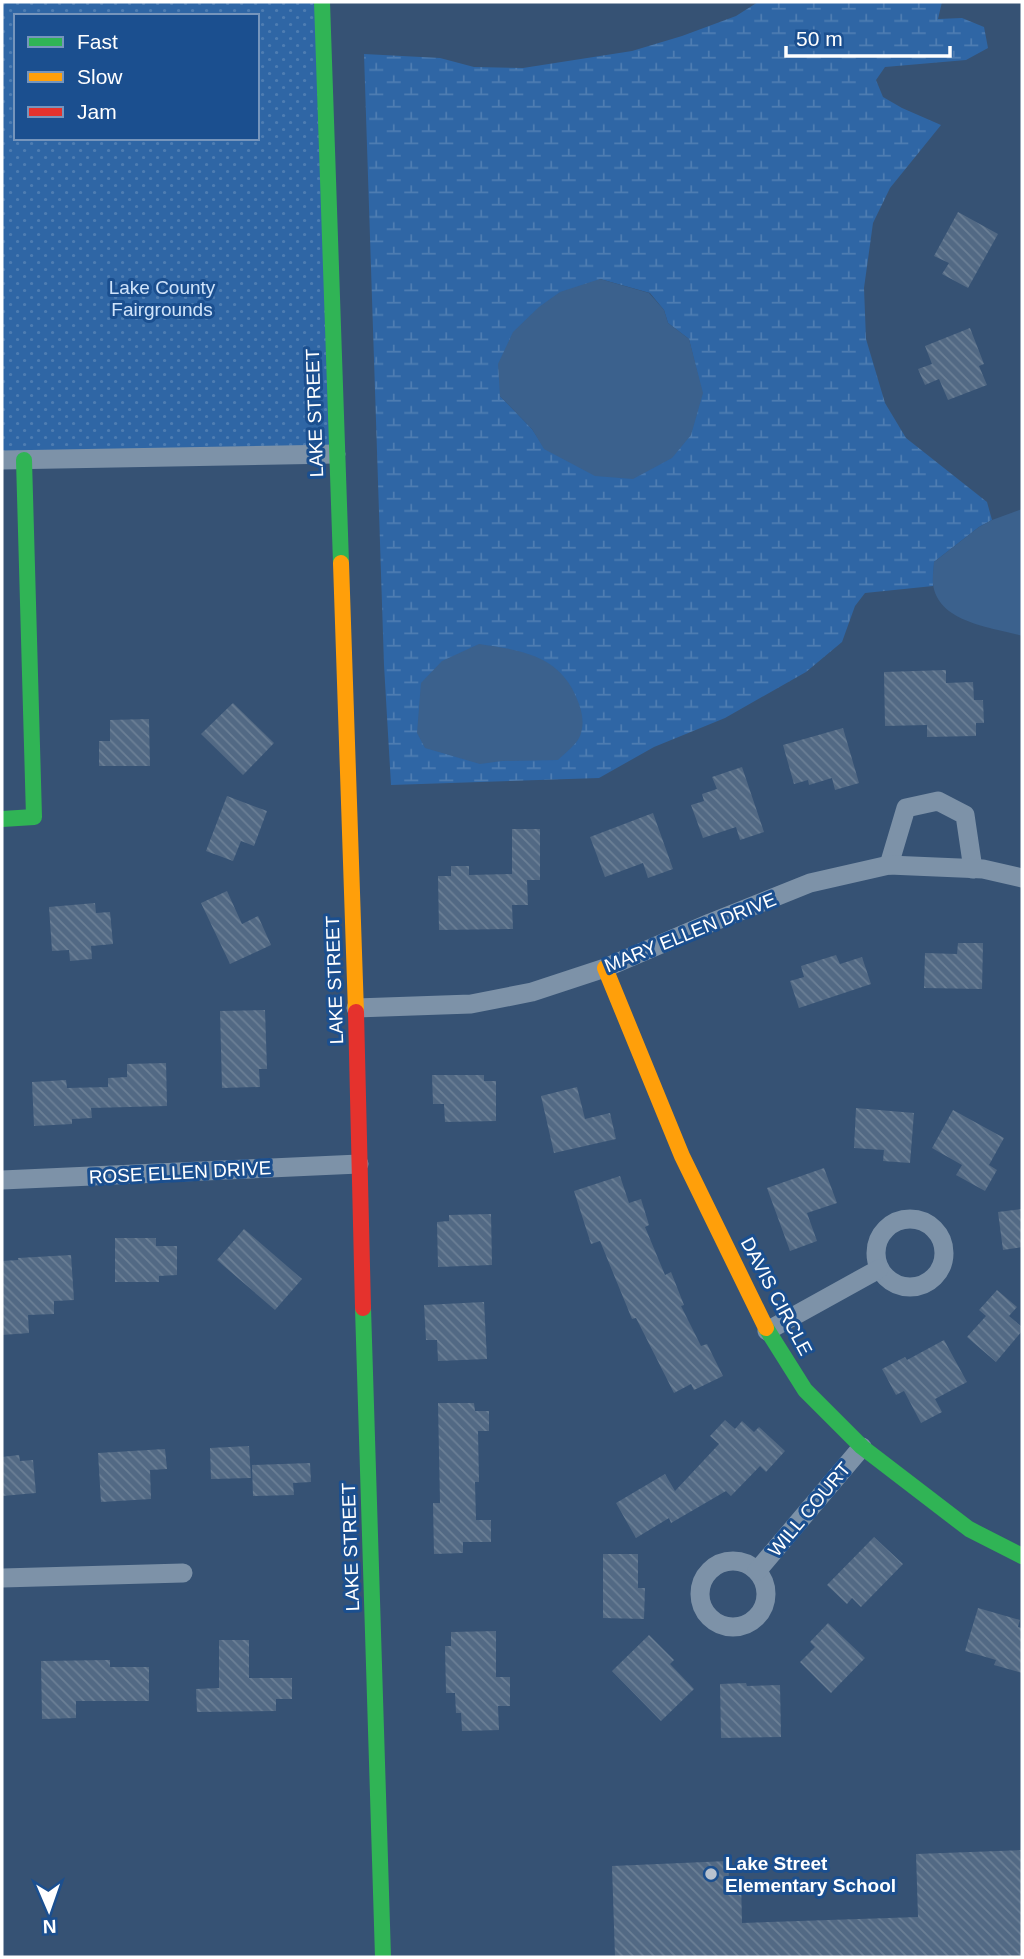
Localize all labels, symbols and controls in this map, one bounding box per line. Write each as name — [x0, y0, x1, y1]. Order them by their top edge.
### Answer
legend — [14, 14, 259, 140]
scale bar — [786, 14, 950, 58]
text: 50 m — [796, 27, 843, 50]
text: Fast — [77, 30, 118, 53]
text: Slow — [77, 65, 123, 88]
text: Jam — [77, 100, 117, 123]
park label: Lake County Fairgrounds — [109, 277, 216, 320]
street label: LAKE STREET — [302, 348, 327, 478]
street label: MARY ELLEN DRIVE — [601, 888, 779, 976]
street label: LAKE STREET — [322, 915, 347, 1045]
street label: ROSE ELLEN DRIVE — [88, 1157, 272, 1188]
street label: DAVIS CIRCLE — [737, 1234, 816, 1359]
street label: WILL COURT — [764, 1458, 855, 1561]
street label: LAKE STREET — [338, 1482, 363, 1612]
place label: Lake Street Elementary School — [725, 1853, 896, 1896]
marker: Lake Street Elementary School — [703, 1866, 719, 1882]
north arrow — [14, 1875, 84, 1945]
text: N — [42, 1916, 57, 1937]

